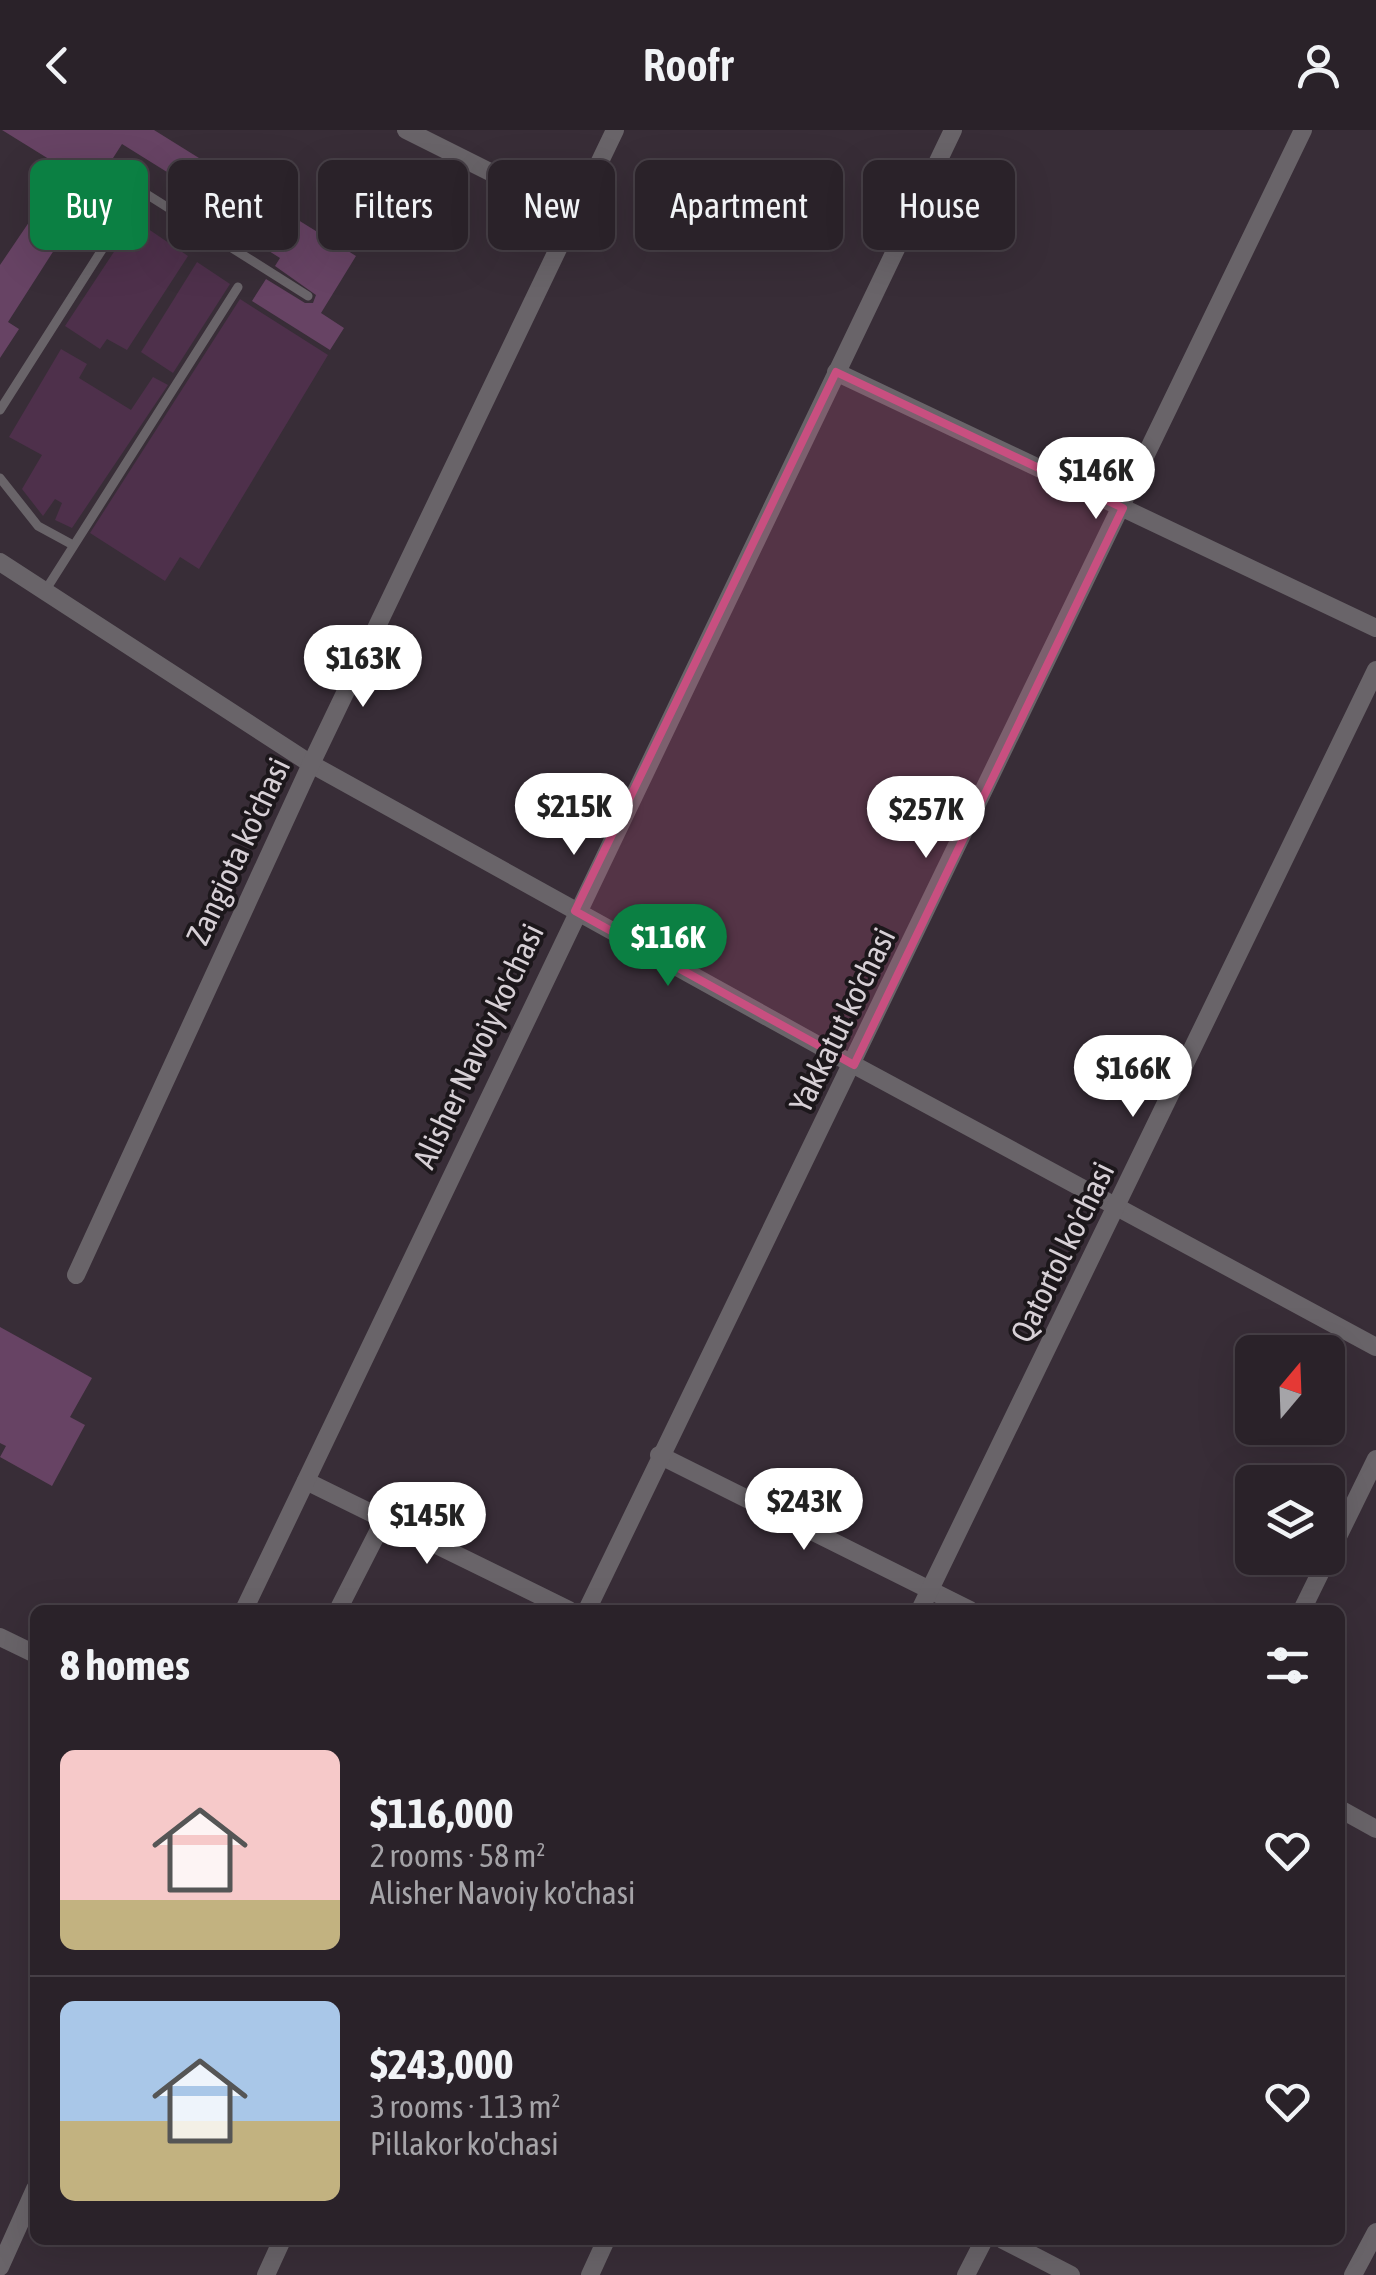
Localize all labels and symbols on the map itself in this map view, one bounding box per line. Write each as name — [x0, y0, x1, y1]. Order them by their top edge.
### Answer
pin: $146K — [1026, 437, 1166, 522]
pin: $163K — [293, 625, 433, 710]
street label: Zangiota ko'chasi — [179, 752, 297, 950]
pin: $215K — [504, 773, 644, 858]
pin: $257K — [856, 776, 996, 861]
pin: $116K — [598, 904, 738, 989]
street label: Alisher Navoiy ko'chasi — [405, 918, 551, 1174]
street label: Yakkatut ko'chasi — [781, 922, 903, 1118]
pin: $166K — [1063, 1035, 1203, 1120]
street label: Qatortol ko'chasi — [1003, 1156, 1121, 1348]
north arrow — [1235, 1335, 1345, 1445]
pin: $243K — [734, 1468, 874, 1553]
pin: $145K — [357, 1482, 497, 1567]

